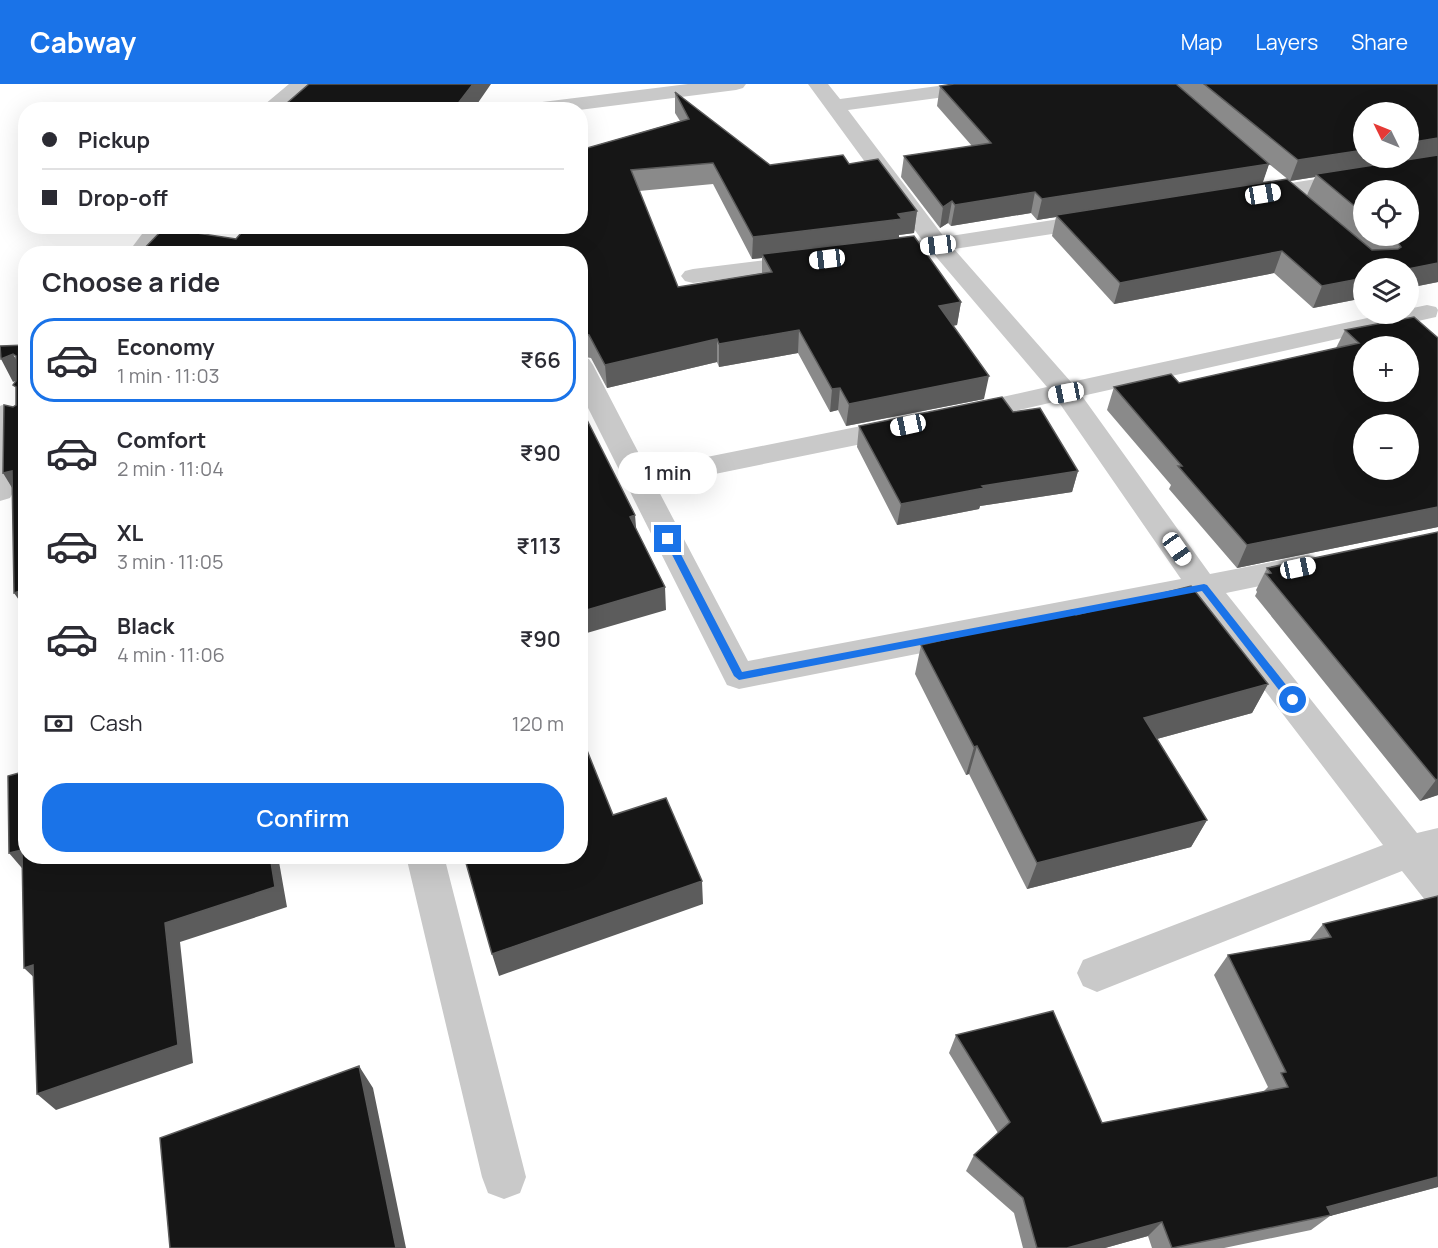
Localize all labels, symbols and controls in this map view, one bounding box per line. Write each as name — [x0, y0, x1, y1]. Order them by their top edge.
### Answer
text: Cabway — [30, 23, 136, 61]
text: Map — [1181, 28, 1222, 56]
text: Layers — [1255, 28, 1318, 56]
text: Share — [1351, 28, 1408, 56]
north arrow — [1353, 102, 1419, 168]
map controls — [1353, 102, 1419, 480]
text: Pickup — [78, 125, 150, 155]
button: locate — [1353, 180, 1419, 246]
car — [1244, 182, 1282, 206]
text: Drop-off — [78, 183, 168, 213]
car — [919, 234, 957, 256]
car — [808, 248, 846, 270]
button: layers — [1353, 258, 1419, 324]
text: Choose a ride — [42, 263, 220, 300]
text: Economy — [117, 332, 215, 362]
icon: car — [45, 333, 99, 387]
button: + — [1353, 336, 1419, 402]
text: ₹66 — [520, 345, 561, 375]
text: 1 min · 11:03 — [117, 362, 220, 389]
car — [1047, 381, 1085, 405]
car — [889, 412, 927, 438]
button: − — [1353, 414, 1419, 480]
text: Comfort — [117, 425, 206, 455]
icon: car — [45, 426, 99, 480]
text: ₹90 — [520, 438, 561, 468]
callout: 1 min — [618, 452, 718, 494]
text: 2 min · 11:04 — [117, 455, 224, 482]
text: 1 min — [644, 459, 691, 486]
text: XL — [117, 518, 143, 548]
icon: car — [45, 519, 99, 573]
route end — [654, 525, 681, 552]
car — [1159, 529, 1195, 569]
text: ₹113 — [516, 531, 561, 561]
text: 3 min · 11:05 — [117, 548, 223, 575]
car — [1279, 555, 1317, 581]
text: Black — [117, 611, 174, 641]
icon: car — [45, 612, 99, 666]
text: ₹90 — [520, 624, 561, 654]
text: 4 min · 11:06 — [117, 641, 225, 668]
route start — [1279, 686, 1306, 713]
icon: cash — [42, 707, 75, 740]
text: Cash — [90, 708, 143, 738]
text: 120 m — [512, 710, 564, 737]
button: Confirm — [42, 783, 564, 852]

